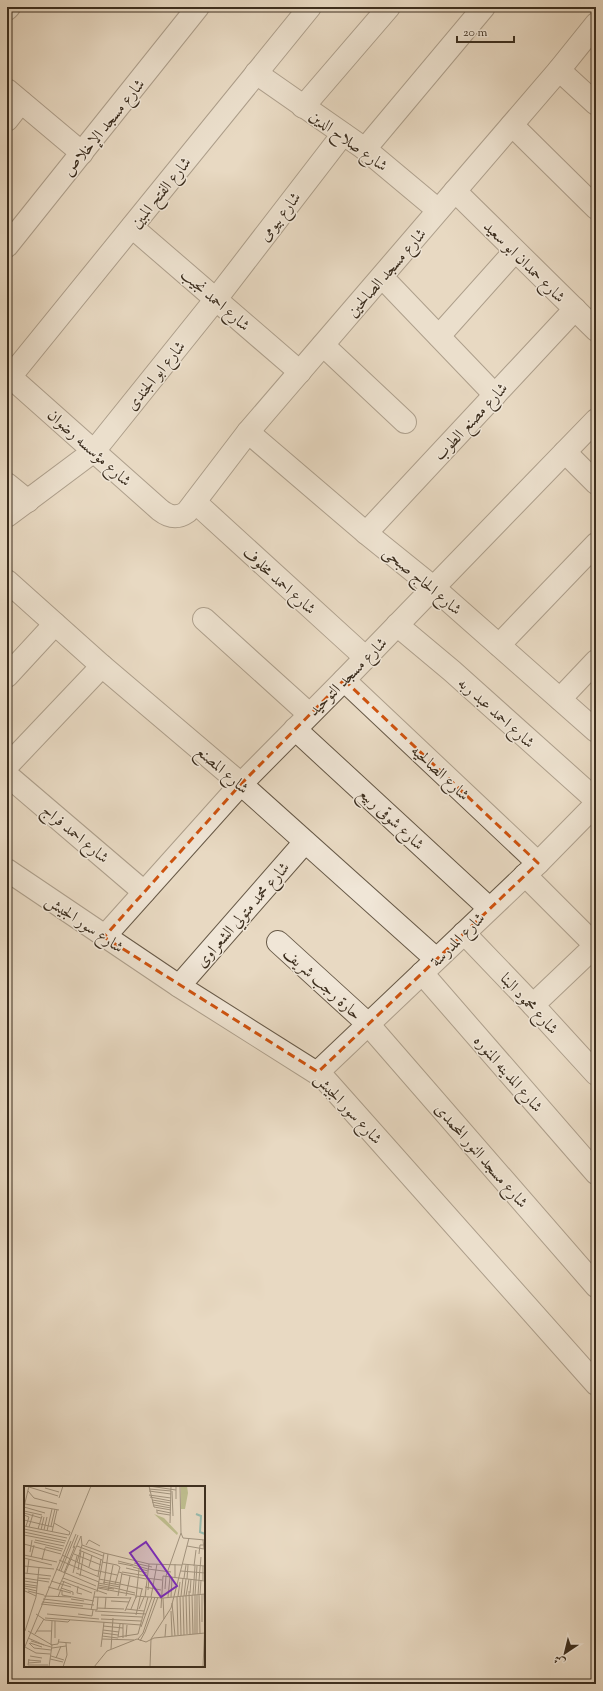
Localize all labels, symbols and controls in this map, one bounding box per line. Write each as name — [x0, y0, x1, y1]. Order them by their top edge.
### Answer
scale bar — [457, 18, 514, 44]
text: 20 m — [463, 24, 488, 42]
street label: شارع مسجد الإخلاص — [58, 75, 152, 182]
street label: شارع صلاح الدين — [303, 106, 392, 179]
street label: شارع الفتح المبين — [126, 153, 199, 235]
street label: شارع بيومى — [254, 188, 308, 247]
street label: شارع حمدان ابو سعيد — [477, 216, 570, 309]
street label: شارع مسجد الصالحين — [343, 224, 433, 323]
street label: شارع احمد نجيب — [175, 264, 254, 338]
street label: شارع ابو الجندى — [122, 337, 192, 416]
street label: شارع مصنع الطوب — [429, 378, 516, 468]
street label: شارع مؤسسه رضوان — [41, 405, 136, 493]
street label: شارع الحاج صبحى — [376, 542, 466, 623]
street label: شارع احمد مخلوف — [236, 543, 320, 621]
street label: شارع مسجد التوحيد — [304, 633, 394, 723]
street label: شارع احمد عبد ربه — [452, 673, 539, 755]
street label: شارع المصنع — [188, 741, 253, 802]
street label: شارع الصالحيه — [405, 741, 474, 807]
street label: شارع شوقى ربيع — [351, 783, 428, 858]
street label: شارع احمد فراج — [35, 800, 113, 871]
street label: شارع محمد متولي الشعراوى — [192, 858, 296, 973]
street label: شارع سور الجيش — [40, 890, 127, 960]
street label: شارع المدرسة — [426, 908, 491, 973]
street label: حارة رجب شريف — [277, 943, 366, 1026]
street label: شارع محمود البنا — [494, 969, 563, 1041]
street label: شارع المدينه المنوره — [467, 1031, 547, 1118]
street label: شارع سور الجيش — [308, 1069, 386, 1151]
street label: شارع مسجد النور المحمدى — [428, 1099, 532, 1214]
inset map — [24, 1486, 205, 1667]
north arrow — [545, 1633, 585, 1673]
text: ش — [551, 1651, 569, 1670]

